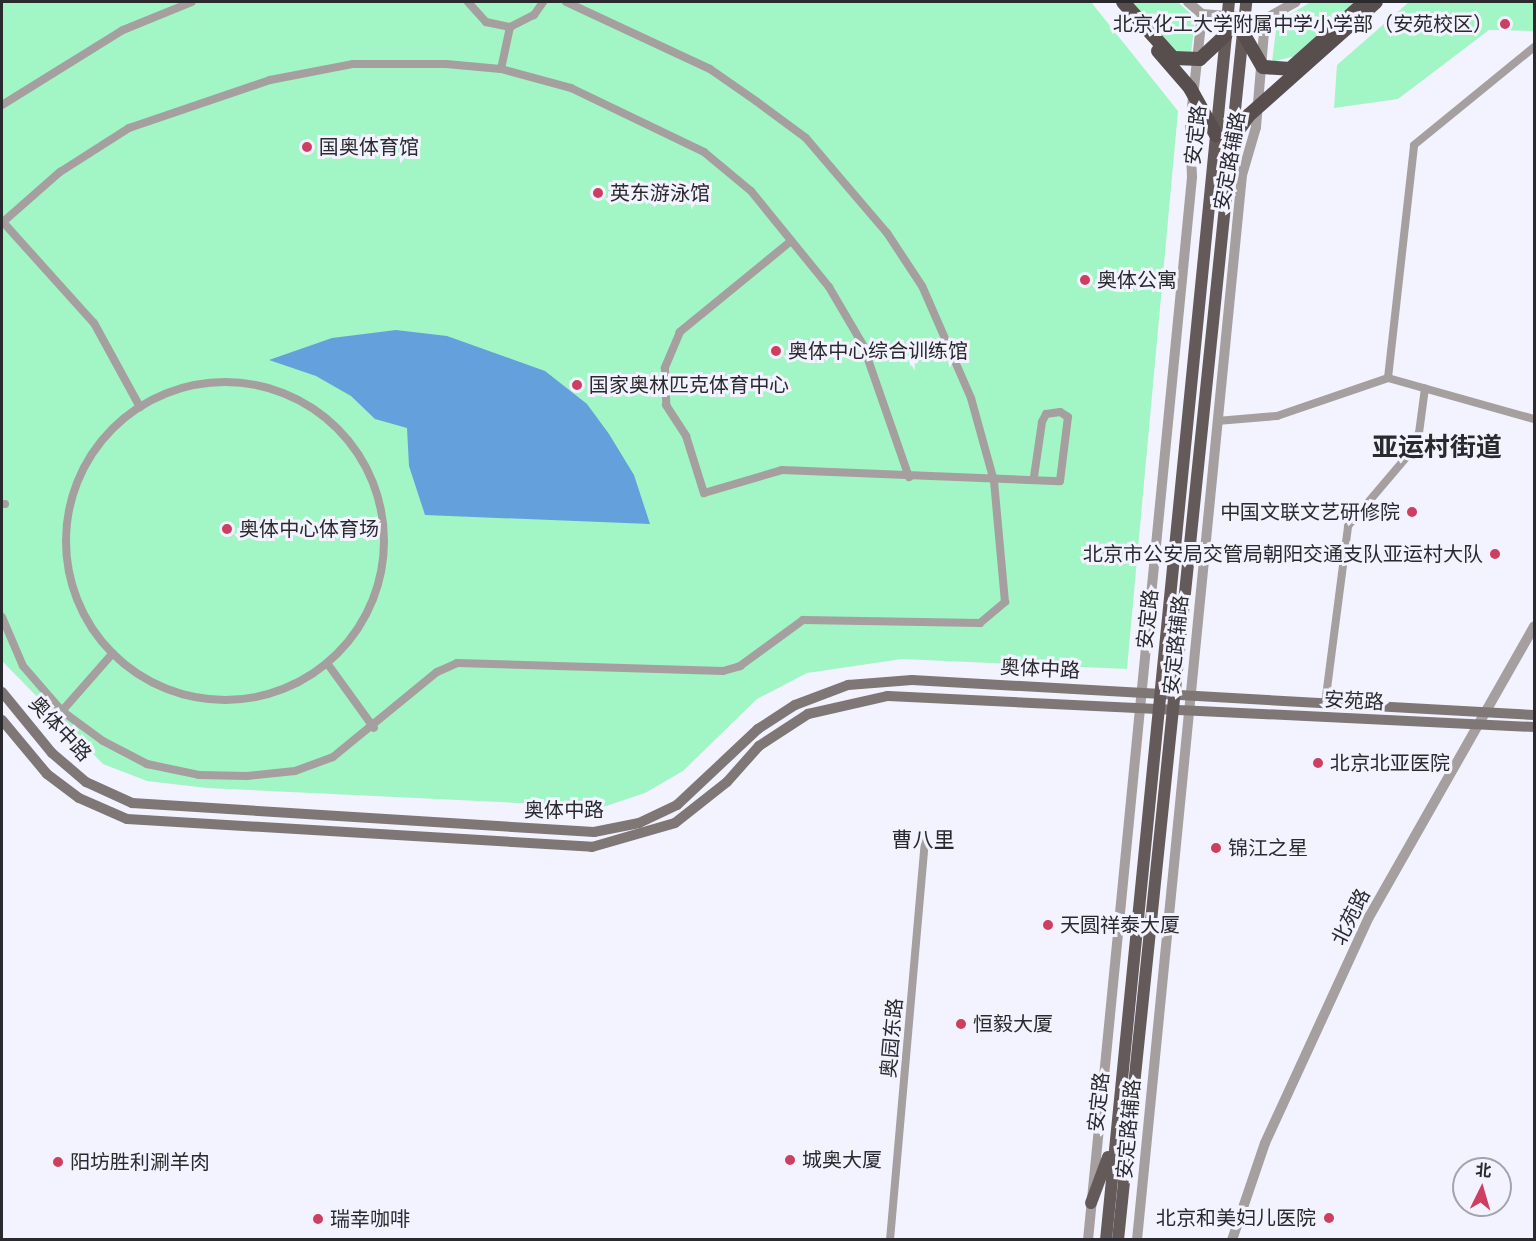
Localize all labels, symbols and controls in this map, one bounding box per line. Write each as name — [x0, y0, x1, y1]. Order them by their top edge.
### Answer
place label: 北京化工大学附属中学小学部（安苑校区） — [1113, 12, 1493, 36]
marker: 北京化工大学附属中学小学部（安苑校区） — [1498, 17, 1512, 31]
street label: 安定路 — [1181, 104, 1211, 166]
street label: 安定路辅路 — [1209, 110, 1251, 212]
place label: 国奥体育馆 — [319, 135, 419, 159]
marker: 国奥体育馆 — [300, 140, 314, 154]
place label: 英东游泳馆 — [610, 181, 710, 205]
marker: 英东游泳馆 — [591, 186, 605, 200]
place label: 奥体公寓 — [1097, 268, 1177, 292]
marker: 奥体公寓 — [1078, 273, 1092, 287]
place label: 奥体中心综合训练馆 — [788, 339, 968, 363]
marker: 奥体中心综合训练馆 — [769, 344, 783, 358]
place label: 国家奥林匹克体育中心 — [589, 373, 789, 397]
marker: 国家奥林匹克体育中心 — [570, 378, 584, 392]
district label: 亚运村街道 — [1372, 432, 1502, 464]
place label: 中国文联文艺研修院 — [1220, 500, 1400, 524]
marker: 中国文联文艺研修院 — [1405, 505, 1419, 519]
place label: 奥体中心体育场 — [239, 517, 379, 541]
marker: 奥体中心体育场 — [220, 522, 234, 536]
place label: 北京市公安局交管局朝阳交通支队亚运村大队 — [1083, 542, 1483, 566]
marker: 北京市公安局交管局朝阳交通支队亚运村大队 — [1488, 547, 1502, 561]
street label: 安定路 — [1133, 588, 1163, 650]
street label: 安定路辅路 — [1159, 594, 1193, 696]
street label: 奥体中路 — [999, 655, 1081, 683]
street label: 安苑路 — [1323, 687, 1385, 715]
street label: 奥体中路 — [24, 692, 96, 766]
place label: 北京北亚医院 — [1330, 751, 1450, 775]
marker: 北京北亚医院 — [1311, 756, 1325, 770]
street label: 奥体中路 — [524, 798, 604, 822]
district label: 曹八里 — [892, 827, 954, 853]
place label: 锦江之星 — [1228, 836, 1308, 860]
marker: 锦江之星 — [1209, 841, 1223, 855]
street label: 北苑路 — [1327, 885, 1375, 949]
place label: 天圆祥泰大厦 — [1060, 913, 1180, 937]
marker: 天圆祥泰大厦 — [1041, 918, 1055, 932]
street label: 奥园东路 — [877, 997, 907, 1079]
place label: 恒毅大厦 — [973, 1012, 1053, 1036]
marker: 恒毅大厦 — [954, 1017, 968, 1031]
street label: 安定路 — [1084, 1071, 1114, 1133]
street label: 安定路辅路 — [1113, 1078, 1145, 1180]
place label: 城奥大厦 — [802, 1148, 882, 1172]
place label: 阳坊胜利涮羊肉 — [70, 1150, 210, 1174]
marker: 城奥大厦 — [783, 1153, 797, 1167]
marker: 阳坊胜利涮羊肉 — [51, 1155, 65, 1169]
north arrow — [1452, 1157, 1512, 1217]
text: 北 — [1475, 1160, 1492, 1181]
place label: 北京和美妇儿医院 — [1156, 1206, 1316, 1230]
place label: 瑞幸咖啡 — [330, 1207, 410, 1231]
marker: 北京和美妇儿医院 — [1320, 1209, 1338, 1227]
marker: 瑞幸咖啡 — [311, 1212, 325, 1226]

